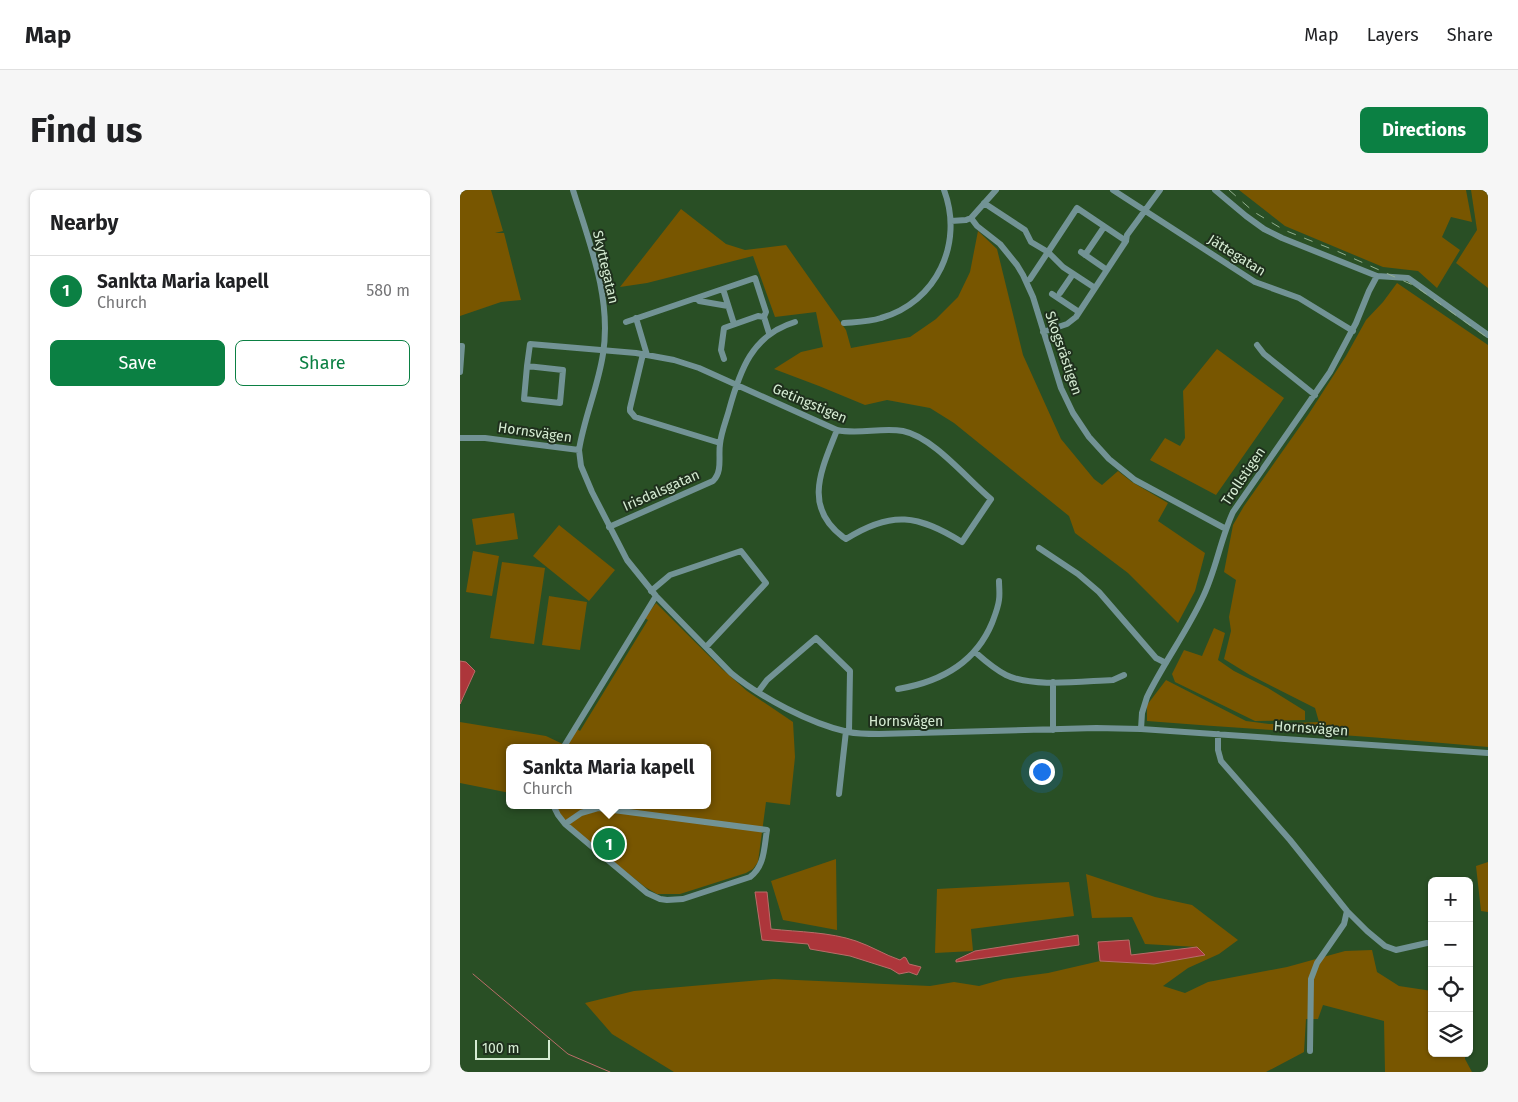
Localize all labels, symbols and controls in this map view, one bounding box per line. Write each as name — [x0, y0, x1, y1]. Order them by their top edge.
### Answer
text: Map — [25, 21, 71, 49]
text: Map — [1304, 24, 1339, 46]
text: Layers — [1367, 24, 1419, 46]
text: Share — [1447, 24, 1493, 46]
button: Directions — [1360, 107, 1488, 153]
text: Find us — [30, 109, 142, 151]
text: Nearby — [50, 210, 118, 236]
street label: Skyttegatan — [589, 229, 622, 305]
street label: Jättegatan — [1205, 231, 1269, 280]
text: Sankta Maria kapell — [97, 270, 269, 293]
text: 1 — [62, 281, 70, 300]
text: 580 m — [366, 281, 410, 300]
text: Church — [97, 293, 147, 312]
street label: Skogsråstigen — [1041, 309, 1086, 397]
button: Save — [50, 340, 225, 386]
button: Share — [235, 340, 410, 386]
street label: Getingstigen — [770, 380, 850, 427]
street label: Hornsvägen — [497, 419, 573, 446]
street label: Trollstigen — [1218, 444, 1269, 509]
street label: Irisdalsgatan — [620, 466, 702, 515]
street label: Hornsvägen — [869, 713, 943, 730]
street label: Hornsvägen — [1273, 717, 1349, 740]
popup — [506, 744, 711, 809]
text: Sankta Maria kapell — [523, 756, 694, 779]
your location — [1029, 759, 1055, 785]
text: Church — [523, 779, 573, 798]
pin: 1 — [593, 825, 625, 863]
map controls — [1428, 877, 1473, 1057]
button: + — [1428, 877, 1473, 922]
button: − — [1428, 922, 1473, 967]
button: locate — [1428, 967, 1473, 1012]
button: layers — [1428, 1012, 1473, 1057]
scale bar — [475, 1037, 550, 1060]
text: 100 m — [482, 1040, 519, 1057]

